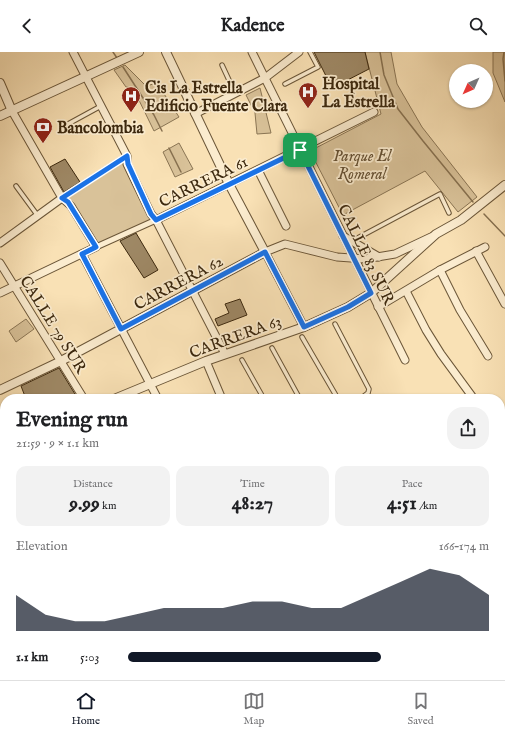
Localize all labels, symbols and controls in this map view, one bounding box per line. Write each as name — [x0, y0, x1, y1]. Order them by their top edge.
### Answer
icon: back — [16, 15, 38, 37]
text: Kadence — [220, 15, 285, 38]
icon: search — [467, 15, 489, 37]
north arrow — [449, 64, 493, 108]
map controls — [449, 64, 493, 108]
place label: Hospital La Estrella — [322, 75, 396, 113]
place label: Cis La Estrella Edificio Fuente Clara — [145, 79, 289, 117]
hospital icon: Hospital La Estrella — [297, 81, 319, 109]
hospital icon: Cis La Estrella Edificio Fuente Clara — [120, 85, 142, 113]
bank icon: Bancolombia — [32, 116, 54, 144]
place label: Bancolombia — [57, 119, 144, 139]
pin — [283, 133, 317, 167]
icon: arrive — [289, 139, 311, 161]
park label: Parque El Romeral — [333, 147, 392, 185]
street label: CARRERA 61 — [156, 153, 252, 213]
street label: CALLE 83 SUR — [332, 201, 398, 309]
street label: CARRERA 62 — [131, 252, 227, 316]
street label: CALLE 79 SUR — [14, 273, 91, 378]
street label: CARRERA 63 — [187, 312, 284, 364]
text: Evening run — [16, 406, 128, 434]
button: share — [447, 407, 489, 449]
text: 21:59 · 9 × 1.1 km — [16, 435, 99, 452]
text: Distance — [73, 477, 113, 491]
text: Time — [240, 477, 265, 491]
text: Pace — [402, 477, 423, 491]
text: 9.99 — [69, 491, 100, 516]
text: 48:27 — [232, 491, 273, 516]
text: 4:51 — [387, 491, 417, 516]
text: km — [100, 499, 116, 513]
text: /km — [417, 499, 437, 513]
text: Elevation — [16, 538, 68, 555]
text: 166–174 m — [439, 538, 489, 555]
text: 1.1 km — [16, 649, 48, 666]
text: 5:03 — [80, 649, 99, 666]
tab: Home — [71, 690, 100, 728]
tab: Map — [243, 690, 265, 728]
tab: Saved — [408, 690, 434, 728]

